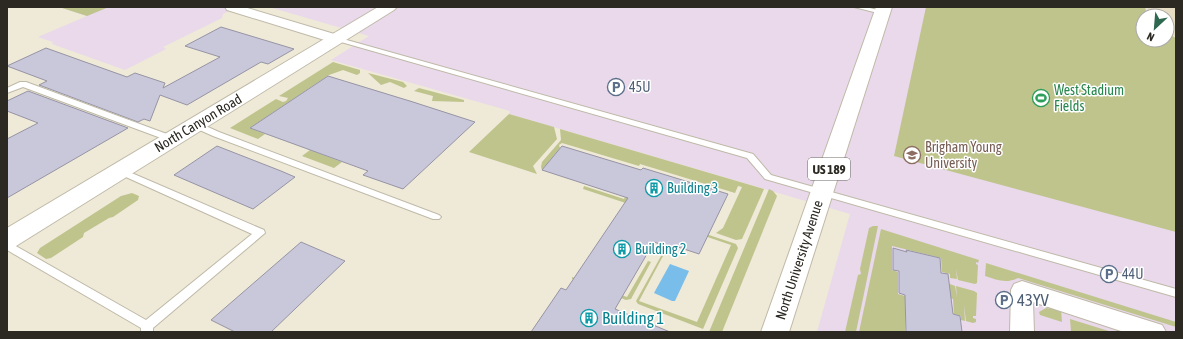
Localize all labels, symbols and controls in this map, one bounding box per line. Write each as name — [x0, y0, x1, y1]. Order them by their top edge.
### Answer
north arrow — [1135, 8, 1175, 48]
text: N — [1145, 30, 1156, 44]
parking icon: 45U — [606, 77, 626, 97]
place label: 45U — [629, 79, 650, 95]
place label: West Stadium Fields — [1054, 82, 1124, 114]
sports icon: West Stadium Fields — [1031, 88, 1051, 108]
street label: North Canyon Road — [152, 91, 244, 155]
place label: Brigham Young University — [925, 139, 1002, 171]
school or university icon: Brigham Young University — [902, 145, 922, 165]
road number: US 189 — [808, 158, 850, 180]
building icon: Building 3 — [644, 178, 664, 198]
place label: Building 3 — [667, 180, 718, 196]
street label: North University Avenue — [772, 198, 826, 322]
building icon: Building 2 — [612, 239, 632, 259]
place label: Building 2 — [635, 241, 686, 257]
parking icon: 44U — [1099, 264, 1119, 284]
place label: 44U — [1122, 266, 1143, 282]
parking icon: 43YV — [994, 290, 1014, 310]
place label: 43YV — [1017, 290, 1050, 310]
building icon: Building 1 — [579, 308, 599, 328]
place label: Building 1 — [602, 308, 664, 328]

